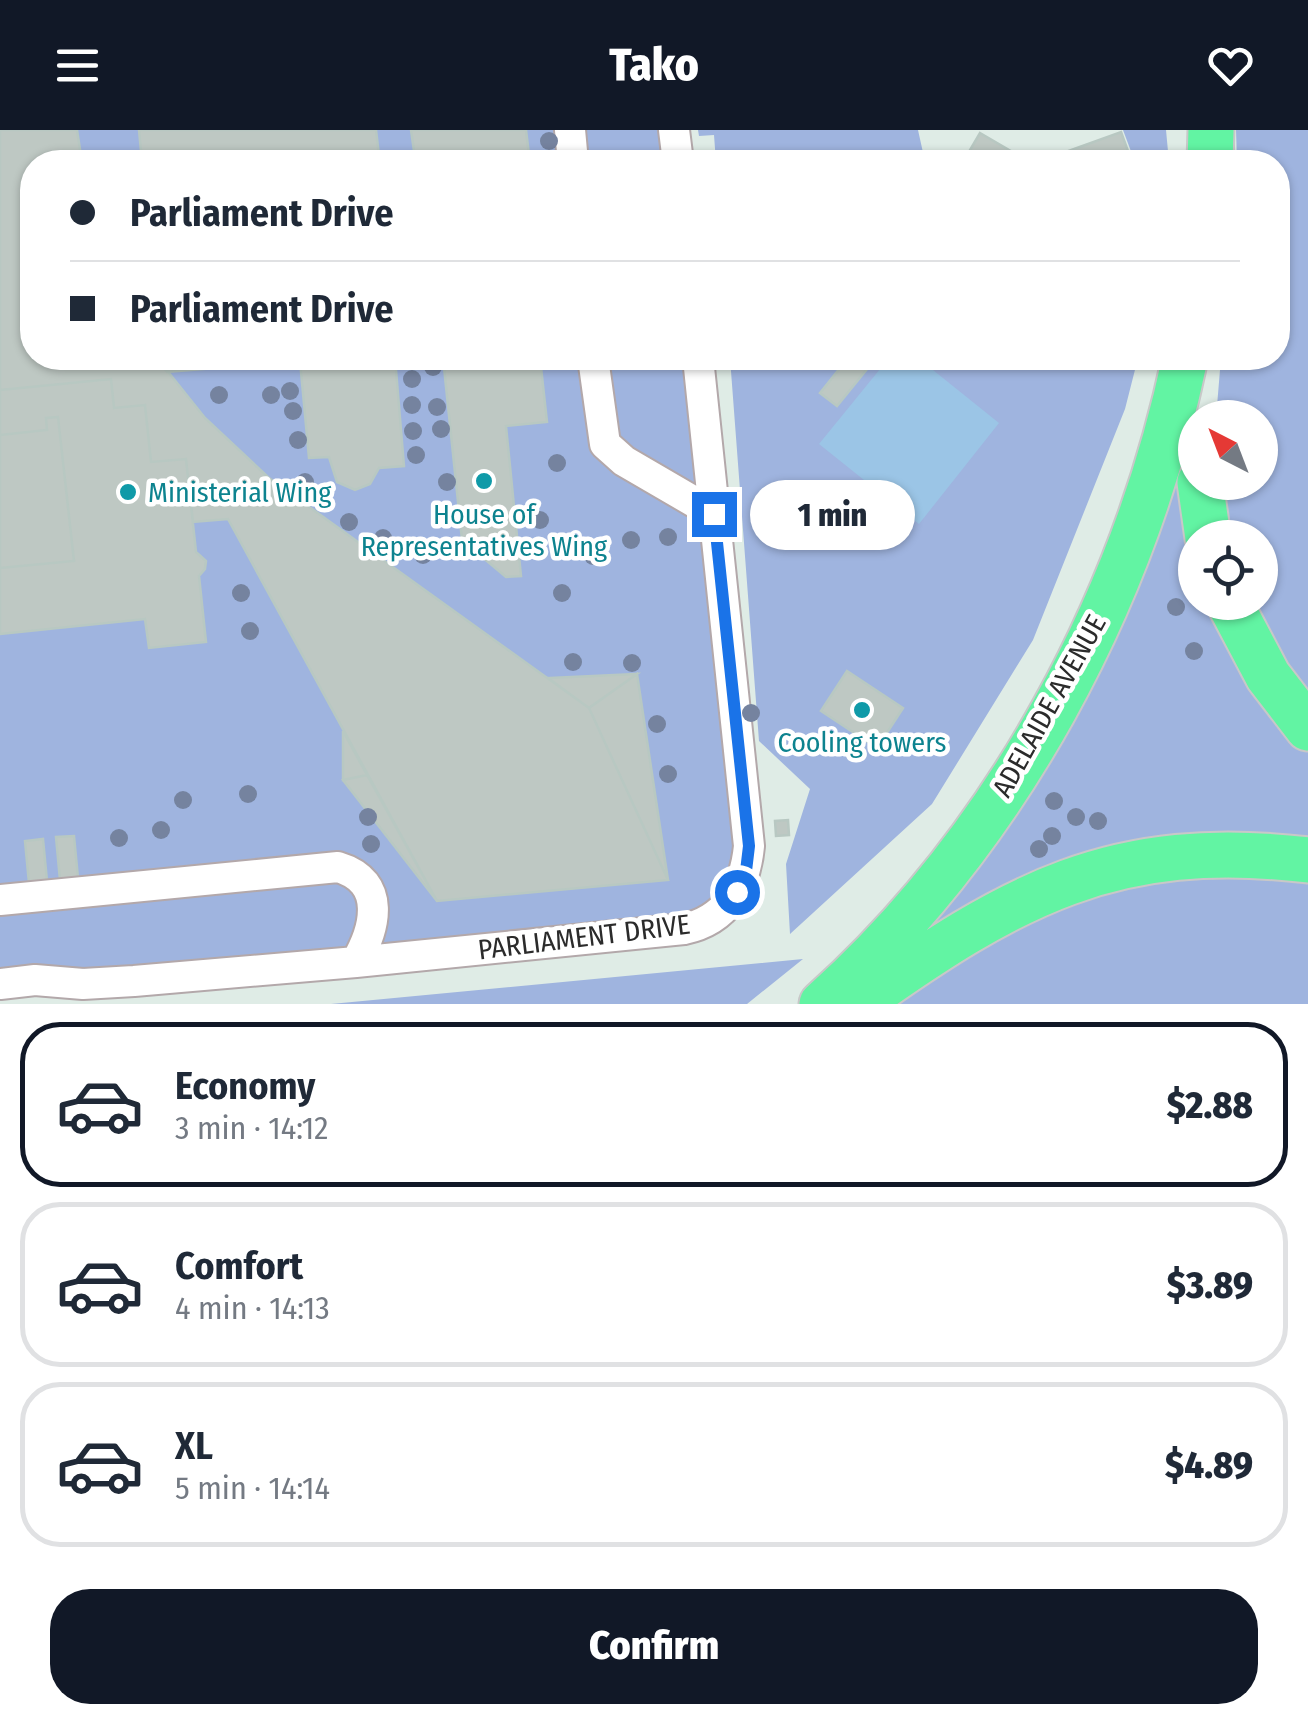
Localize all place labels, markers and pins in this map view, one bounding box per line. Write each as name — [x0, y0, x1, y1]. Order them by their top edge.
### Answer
marker: House of Representatives Wing — [473, 470, 495, 492]
place label: Ministerial Wing — [148, 476, 332, 509]
marker: Ministerial Wing — [117, 481, 139, 503]
place label: House of Representatives Wing — [361, 498, 608, 563]
marker: Cooling towers — [851, 699, 873, 721]
place label: Cooling towers — [777, 726, 947, 759]

